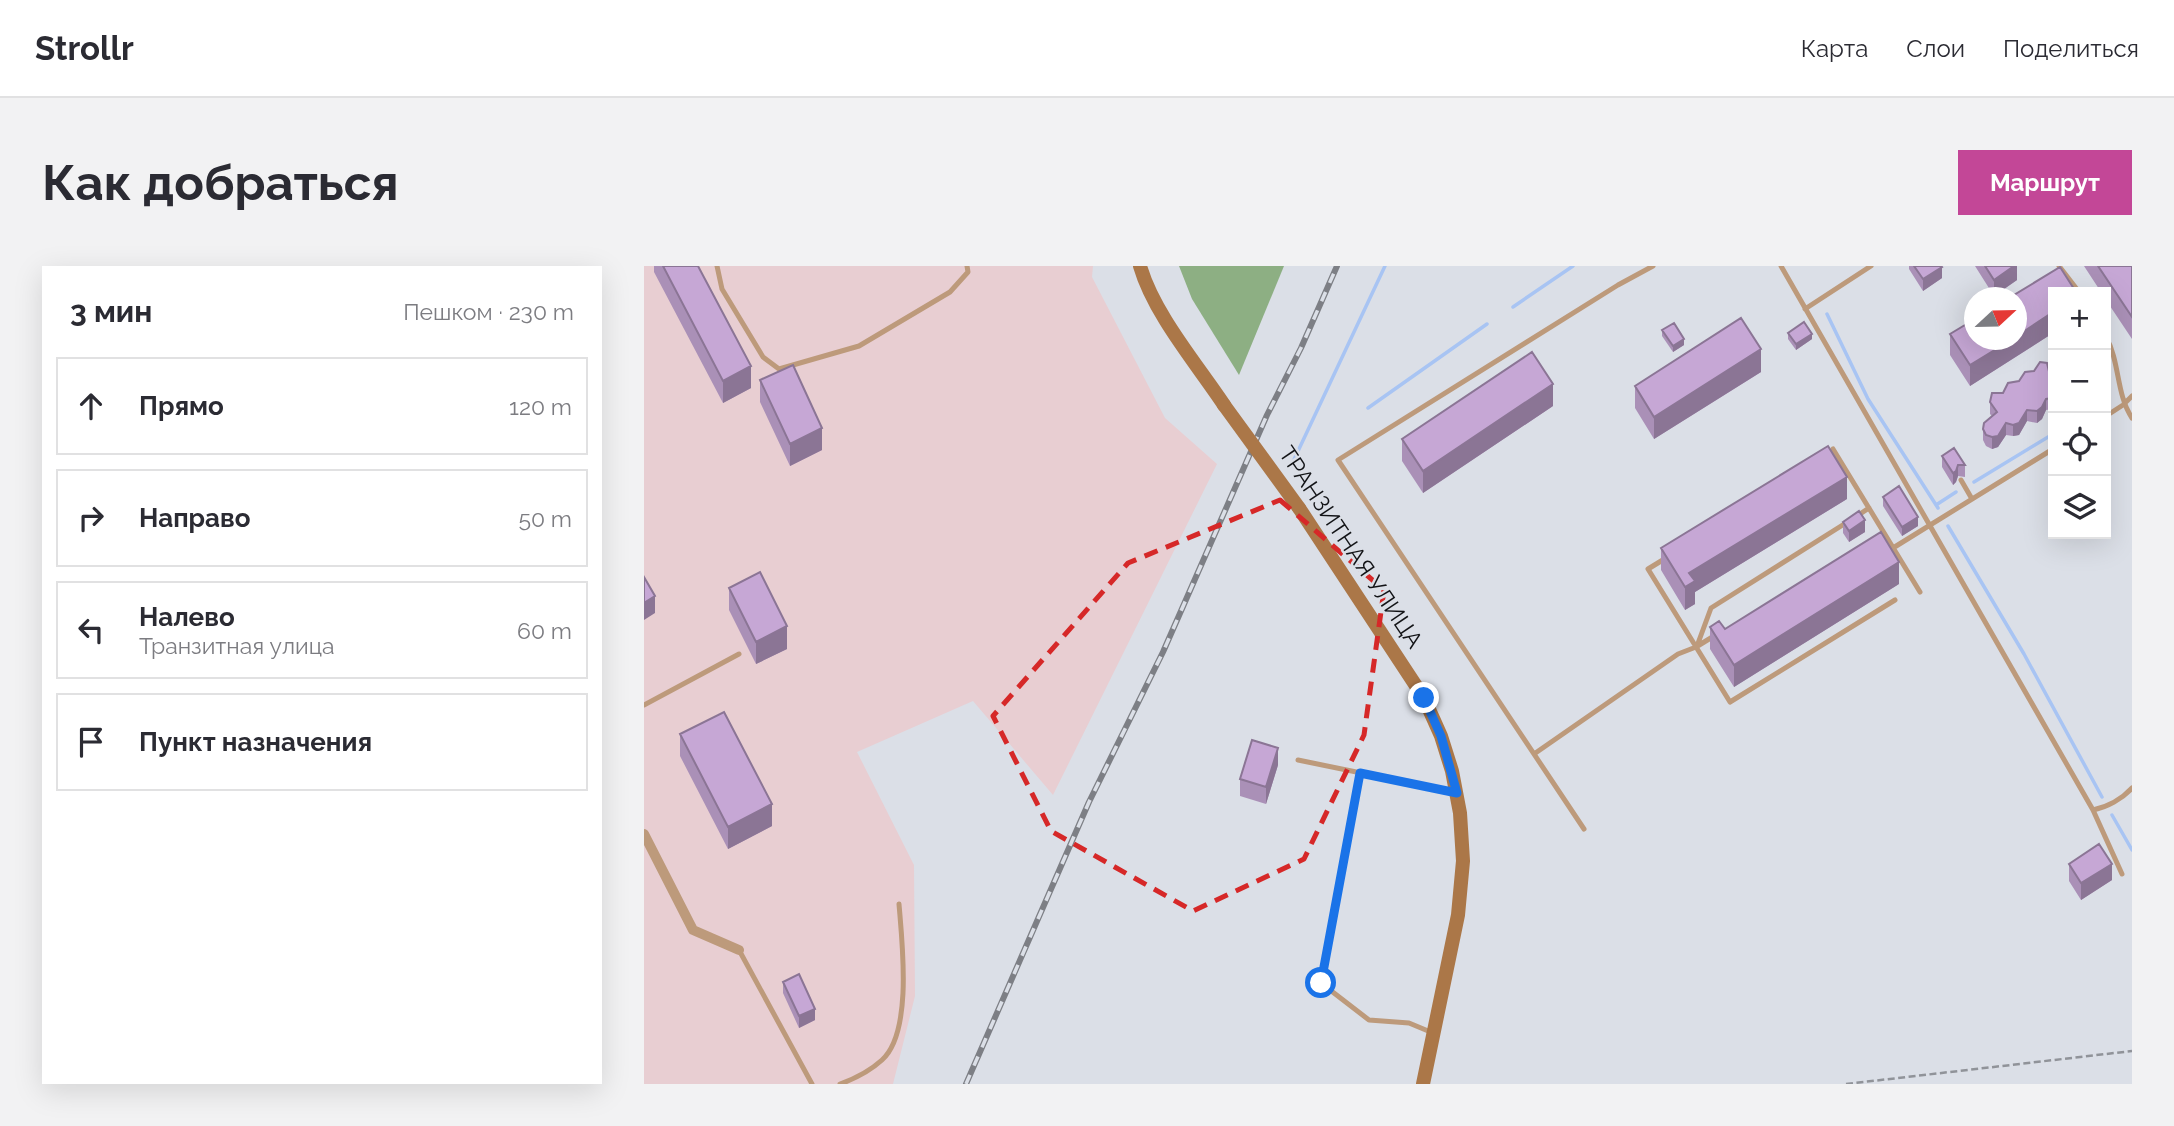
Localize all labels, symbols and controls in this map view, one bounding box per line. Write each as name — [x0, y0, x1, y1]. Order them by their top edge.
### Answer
text: Strollr — [35, 29, 134, 68]
text: Карта — [1801, 34, 1868, 63]
text: Слои — [1906, 34, 1965, 63]
text: Поделиться — [2003, 34, 2139, 63]
button: Маршрут — [1958, 150, 2132, 215]
text: Как добраться — [42, 154, 399, 211]
north arrow — [1964, 287, 2027, 350]
map controls — [2048, 287, 2111, 539]
button: + — [2048, 287, 2111, 350]
text: 3 мин — [70, 294, 152, 329]
text: Пешком · 230 m — [403, 298, 574, 325]
button: − — [2048, 350, 2111, 413]
icon: ahead — [72, 387, 110, 425]
text: Прямо — [139, 391, 224, 421]
text: 120 m — [509, 393, 572, 420]
button: locate — [2048, 413, 2111, 476]
street label: ТРАНЗИТНАЯ УЛИЦА — [1274, 441, 1429, 653]
button: layers — [2048, 476, 2111, 539]
icon: right — [72, 499, 110, 537]
text: Направо — [139, 503, 250, 533]
text: 50 m — [518, 505, 572, 532]
text: Налево — [139, 602, 235, 632]
icon: left — [72, 611, 110, 649]
text: 60 m — [517, 617, 572, 644]
text: Транзитная улица — [139, 632, 334, 659]
route end — [1408, 682, 1439, 713]
icon: arrive — [72, 723, 110, 761]
text: Пункт назначения — [139, 727, 372, 757]
route start — [1305, 967, 1336, 998]

